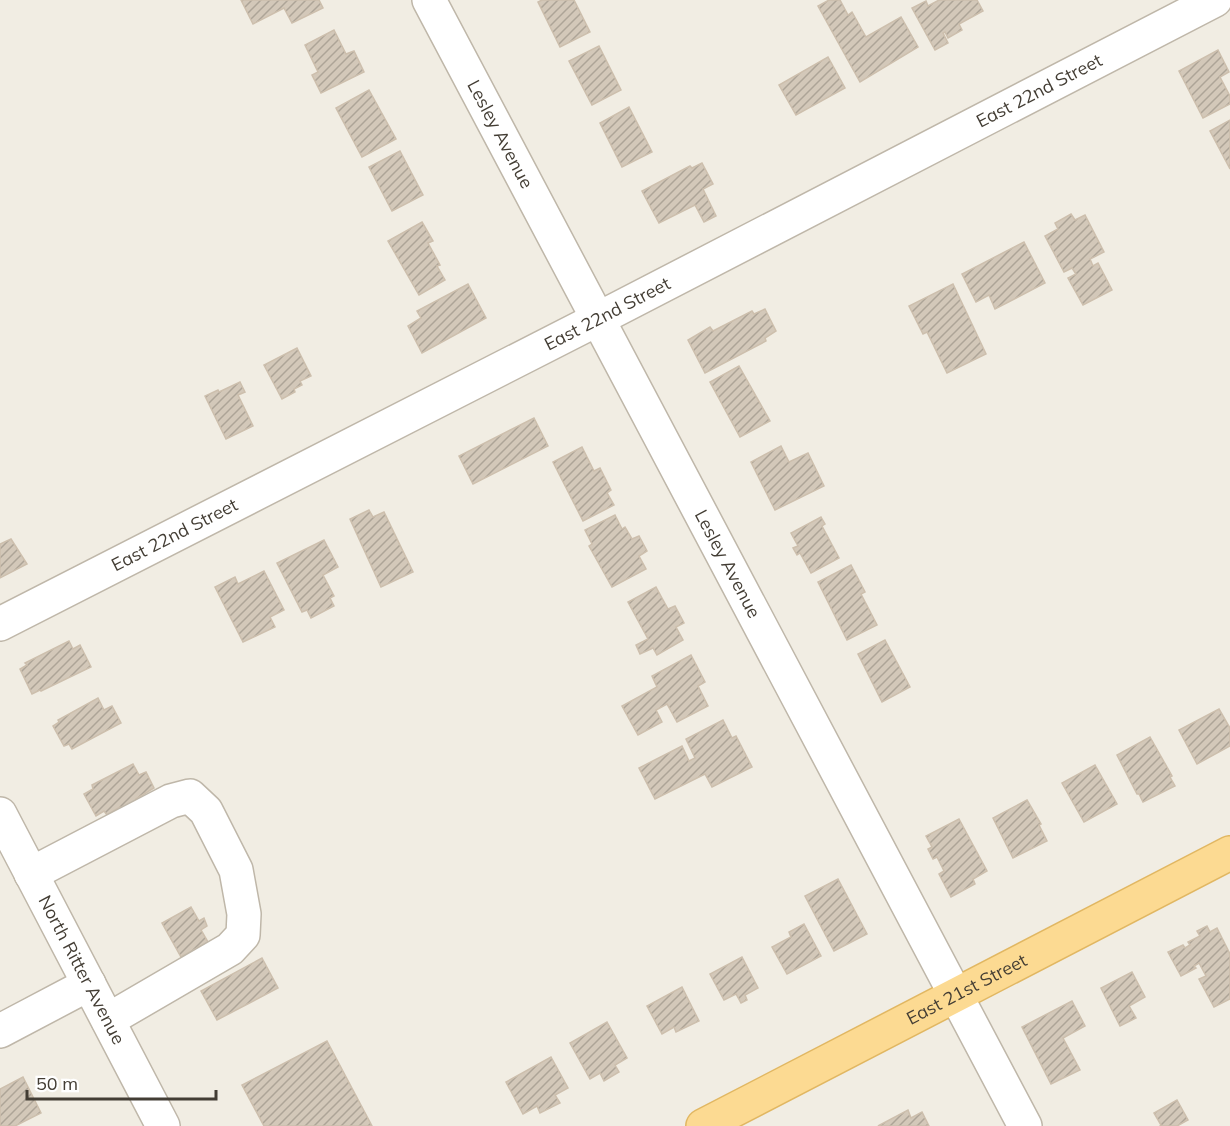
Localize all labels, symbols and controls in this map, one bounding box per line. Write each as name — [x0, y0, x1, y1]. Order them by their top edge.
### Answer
street label: East 22nd Street — [972, 48, 1106, 132]
street label: Lesley Avenue — [462, 76, 539, 192]
street label: East 22nd Street — [540, 272, 674, 355]
street label: East 22nd Street — [107, 493, 241, 576]
street label: Lesley Avenue — [690, 505, 766, 622]
street label: North Ritter Avenue — [34, 891, 130, 1048]
street label: East 21st Street — [902, 948, 1031, 1030]
scale bar — [27, 1063, 216, 1101]
text: 50 m — [36, 1072, 78, 1095]

